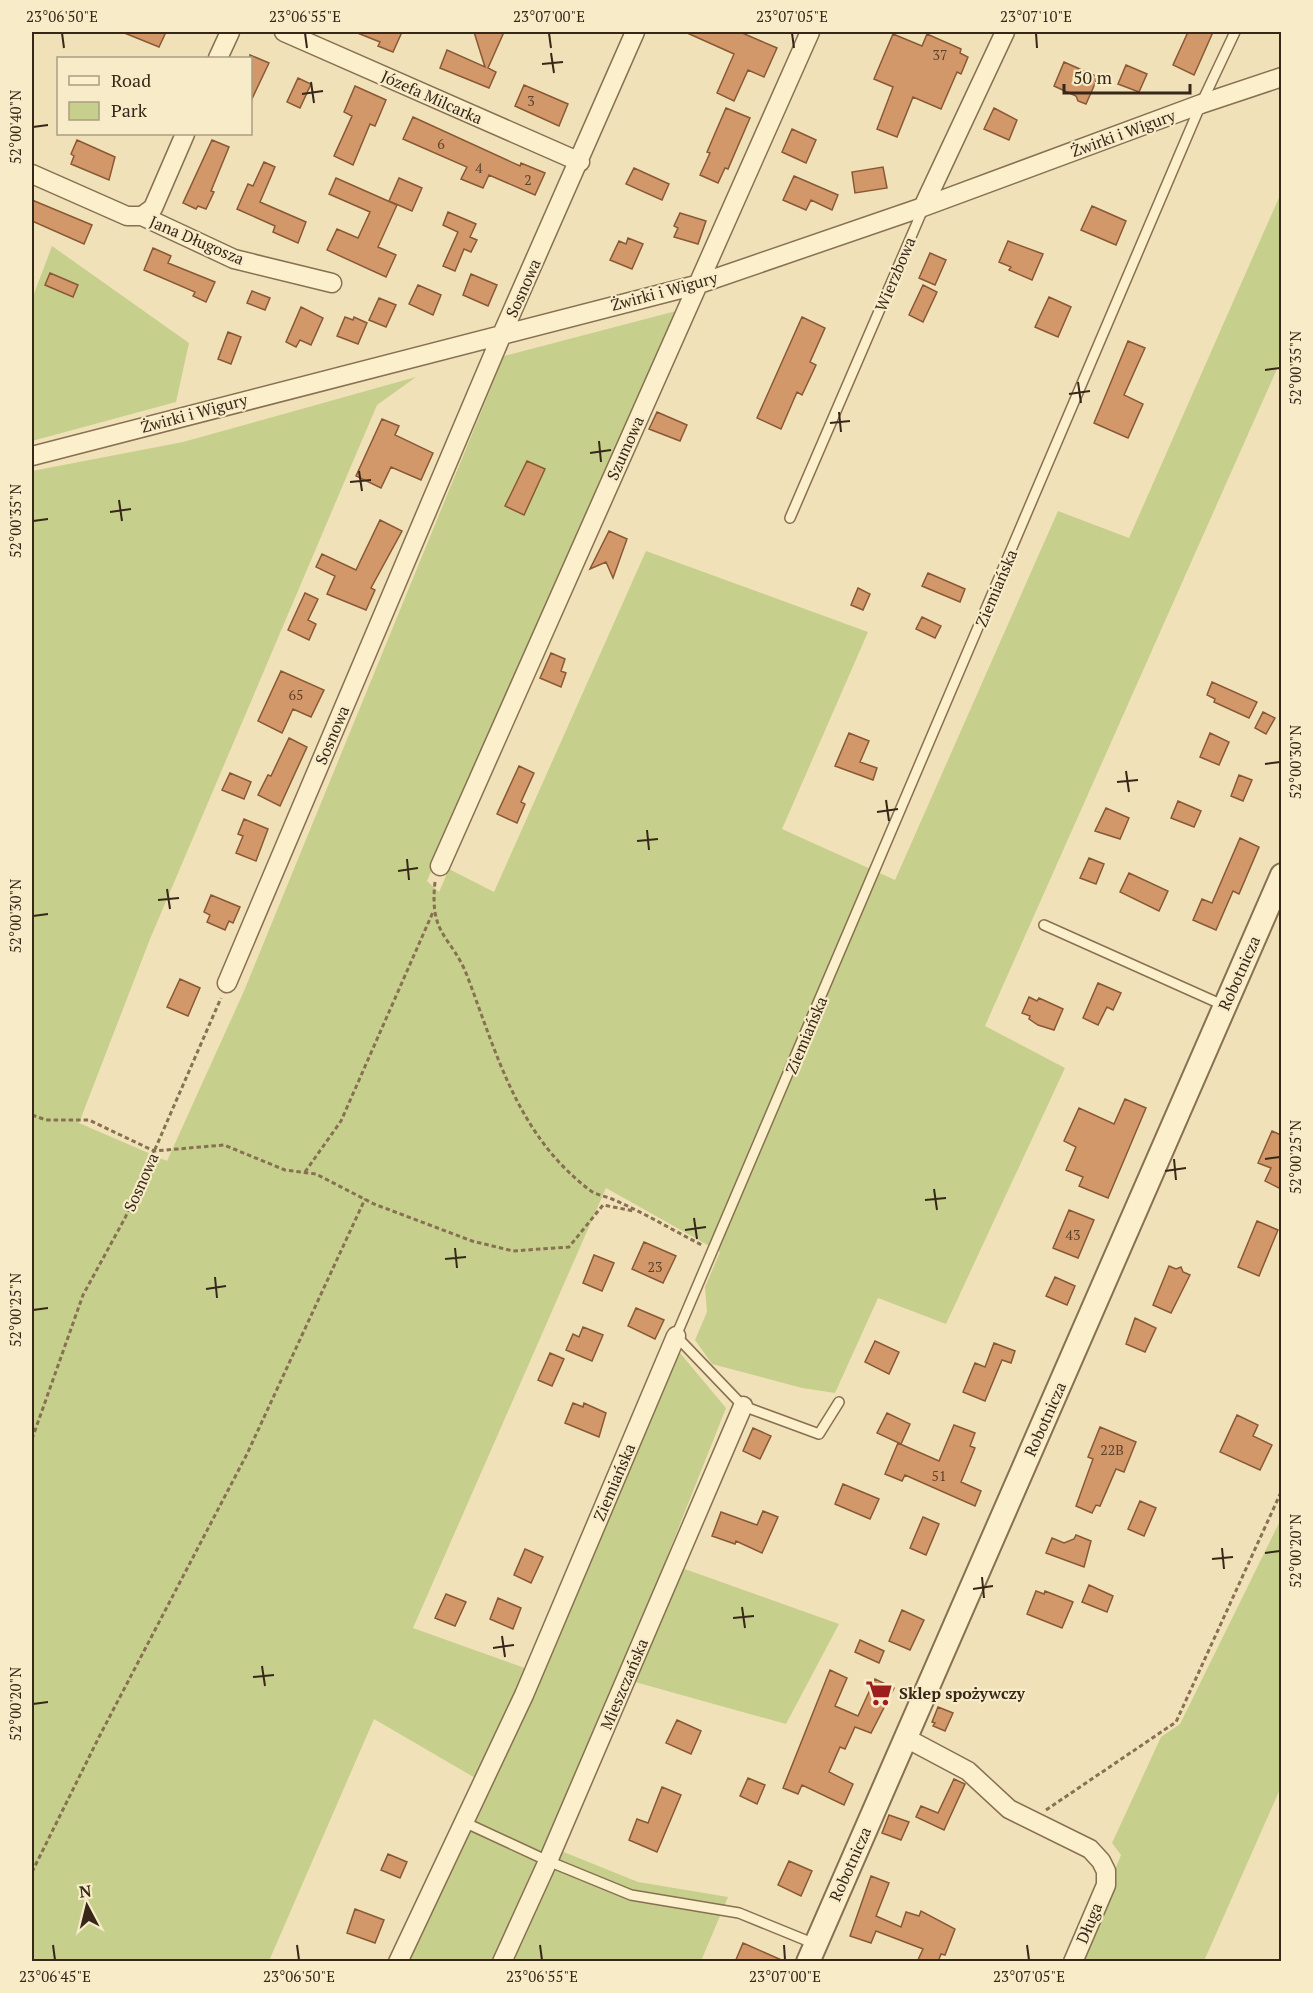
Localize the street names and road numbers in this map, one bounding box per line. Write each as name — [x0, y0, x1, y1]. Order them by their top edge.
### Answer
street label: Józefa Milcarka — [378, 65, 486, 129]
street label: Żwirki i Wigury — [1068, 104, 1179, 162]
street label: Jana Długosza — [146, 210, 248, 270]
street label: Wierzbowa — [869, 233, 921, 315]
street label: Sosnowa — [500, 255, 546, 321]
street label: Żwirki i Wigury — [608, 266, 721, 316]
street label: Żwirki i Wigury — [138, 388, 251, 438]
street label: Szumowa — [601, 413, 649, 483]
street label: Ziemiańska — [970, 546, 1022, 630]
street label: Sosnowa — [310, 702, 354, 768]
street label: Robotnicza — [1213, 932, 1265, 1014]
street label: Ziemiańska — [780, 993, 832, 1077]
street label: Sosnowa — [118, 1149, 164, 1215]
street label: Robotnicza — [1019, 1378, 1071, 1460]
street label: Ziemiańska — [588, 1440, 640, 1524]
street label: Mieszczańska — [595, 1635, 653, 1733]
street label: Robotnicza — [824, 1823, 876, 1905]
street label: Długa — [1071, 1899, 1107, 1947]

